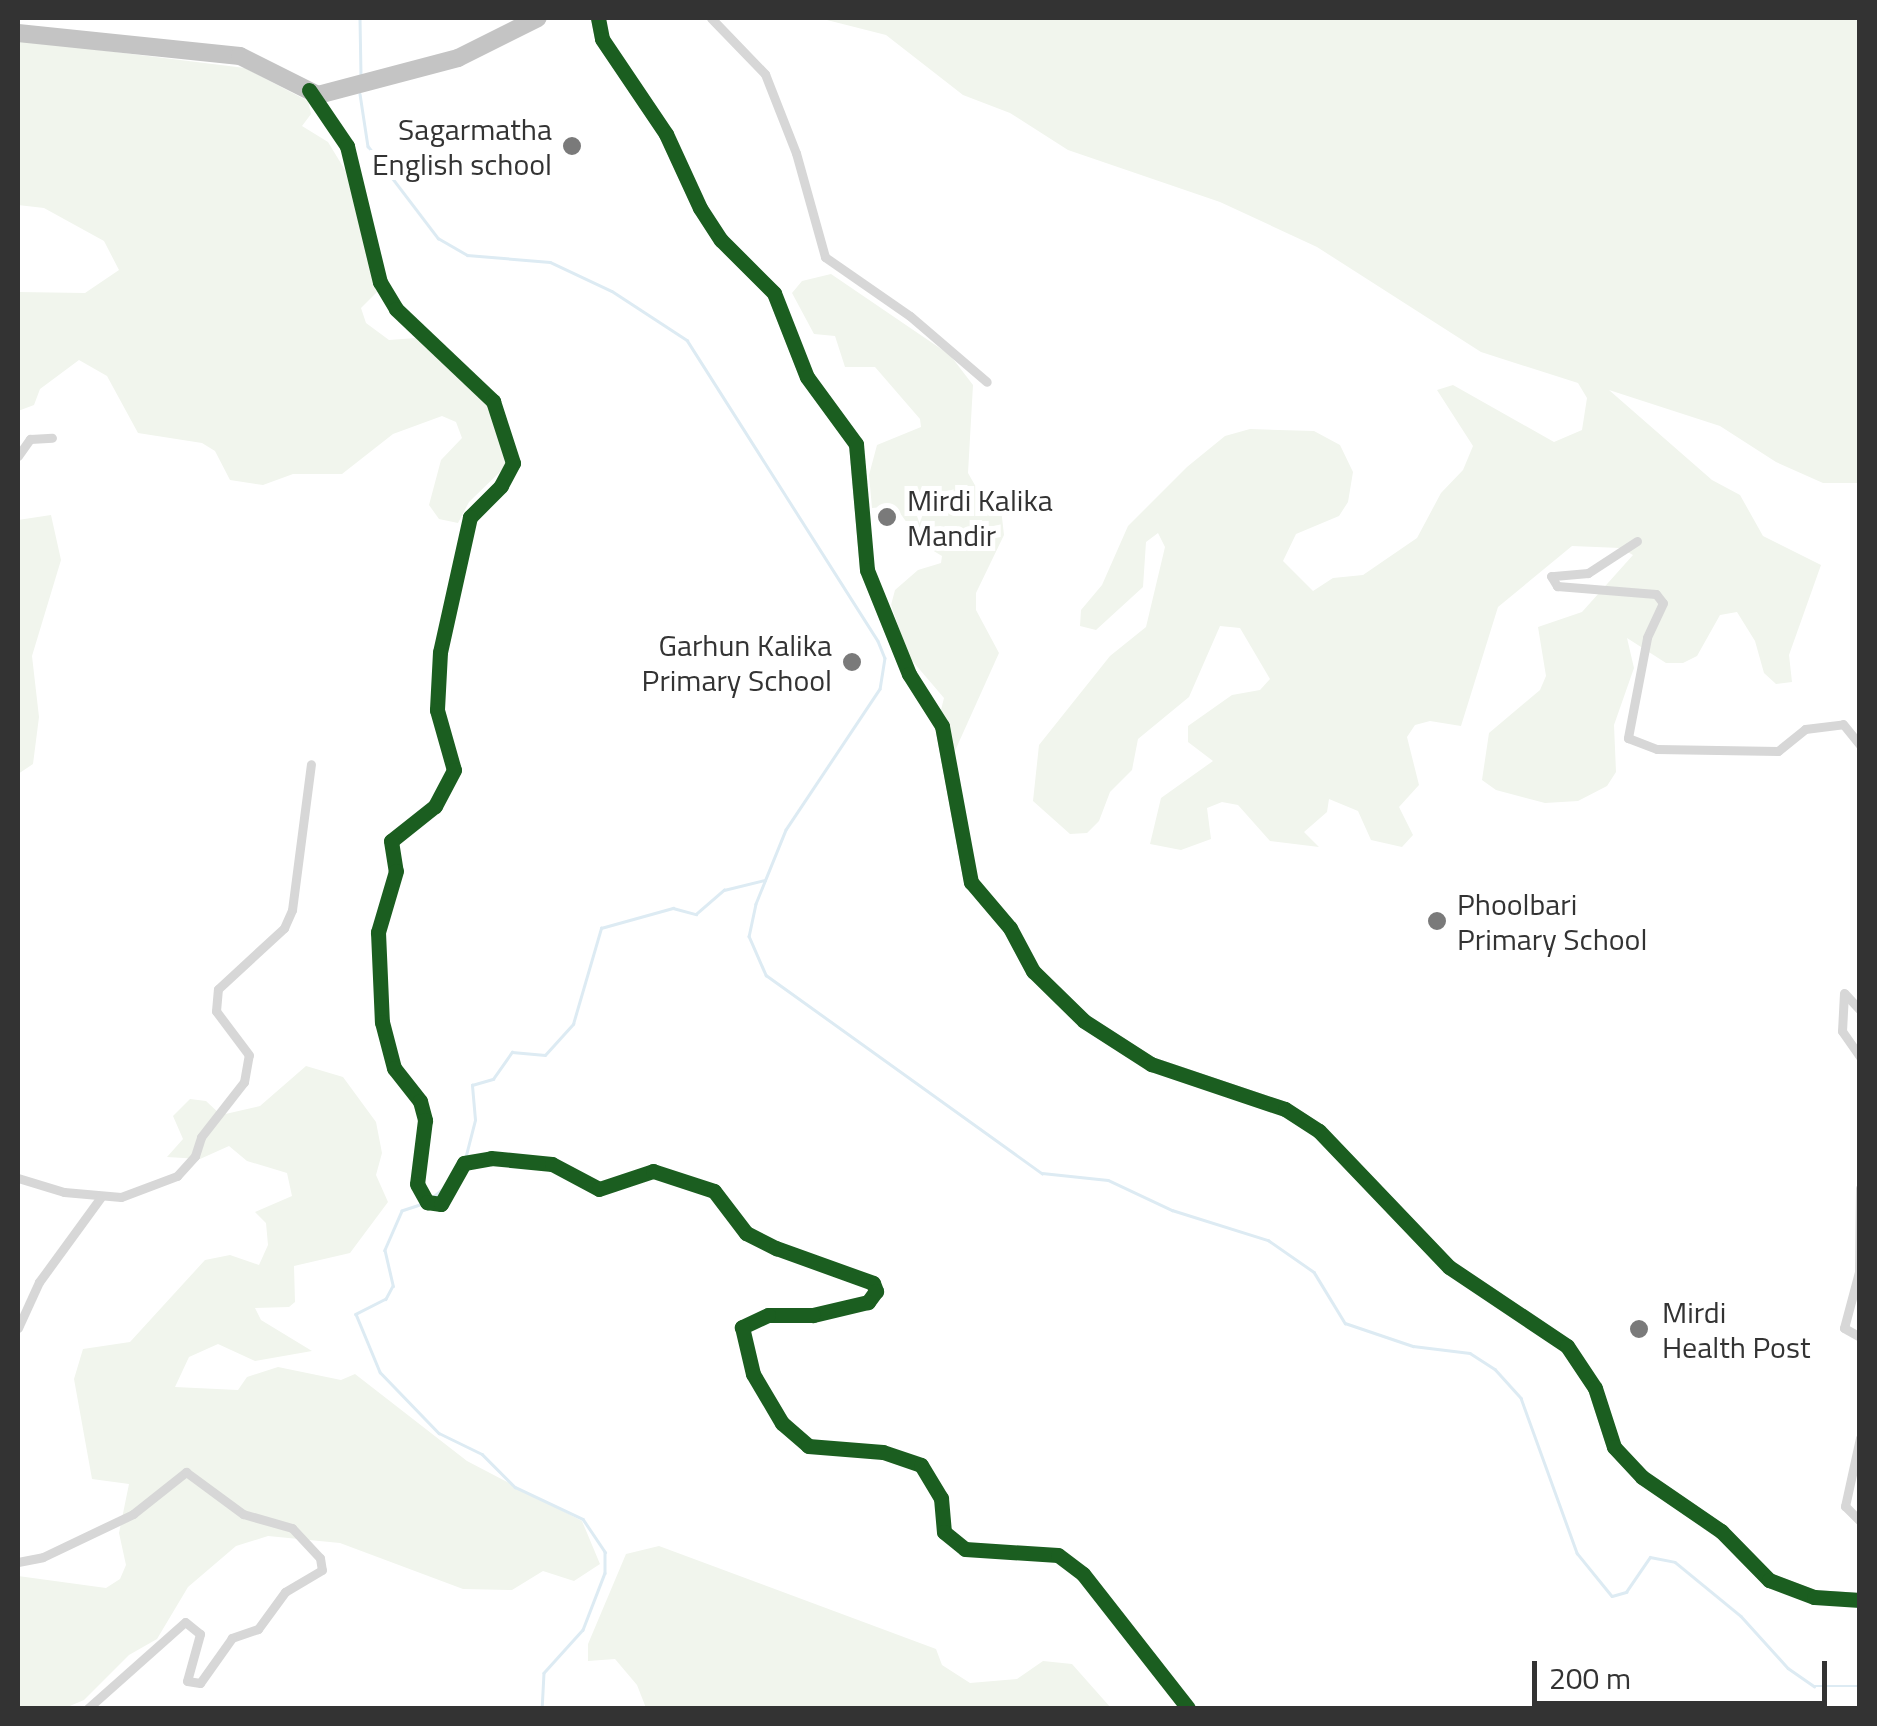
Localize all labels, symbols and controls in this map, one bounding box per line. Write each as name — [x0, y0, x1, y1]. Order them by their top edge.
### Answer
place label: Sagarmatha English school — [372, 111, 552, 182]
marker: Sagarmatha English school — [561, 135, 583, 157]
place label: Mirdi Kalika Mandir — [907, 482, 1053, 552]
marker: Mirdi Kalika Mandir — [876, 506, 898, 528]
place label: Garhun Kalika Primary School — [642, 627, 832, 698]
marker: Garhun Kalika Primary School — [841, 651, 863, 673]
place label: Phoolbari Primary School — [1457, 886, 1647, 956]
marker: Phoolbari Primary School — [1426, 910, 1448, 932]
place label: Mirdi Health Post — [1662, 1294, 1810, 1364]
marker: Mirdi Health Post — [1626, 1316, 1652, 1342]
scale bar — [1537, 1641, 1832, 1703]
text: 200 m — [1549, 1655, 1631, 1701]

